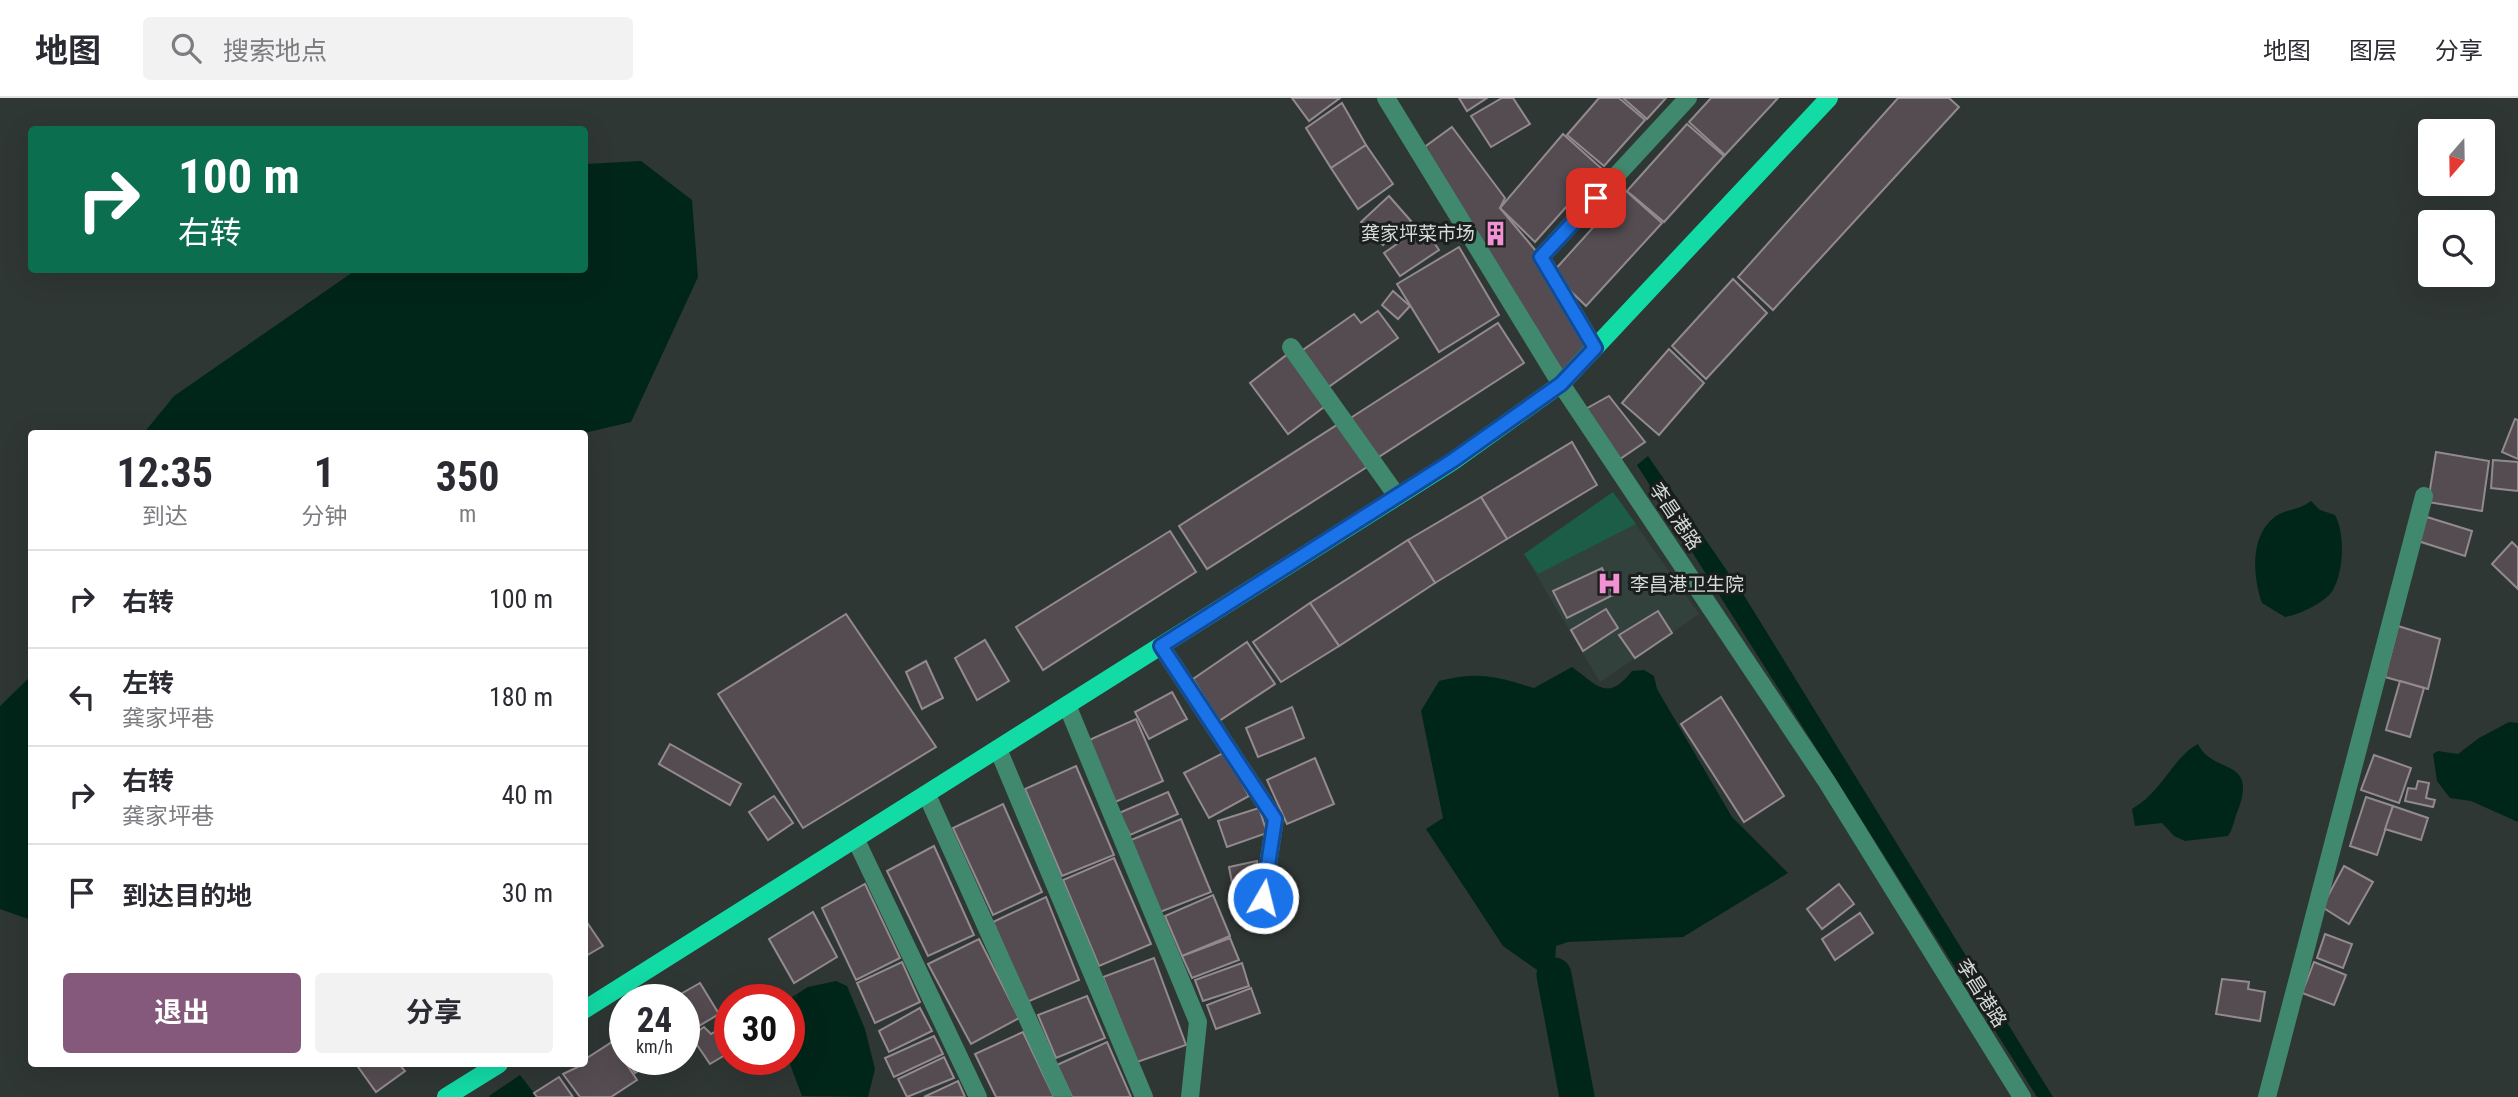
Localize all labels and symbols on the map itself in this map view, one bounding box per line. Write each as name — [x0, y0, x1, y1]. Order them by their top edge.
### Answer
north arrow — [2418, 119, 2496, 196]
pin — [1566, 168, 1626, 228]
building icon: 龚家坪菜市场 — [1481, 219, 1509, 247]
place label: 龚家坪菜市场 — [1361, 222, 1475, 245]
street label: 李昌港路 — [1645, 478, 1706, 554]
hospital icon: 李昌港卫生院 — [1596, 570, 1624, 598]
place label: 李昌港卫生院 — [1630, 573, 1744, 596]
position arrow — [1226, 861, 1300, 935]
street label: 李昌港路 — [1952, 955, 2011, 1032]
speed limit sign: 30 — [714, 984, 805, 1075]

